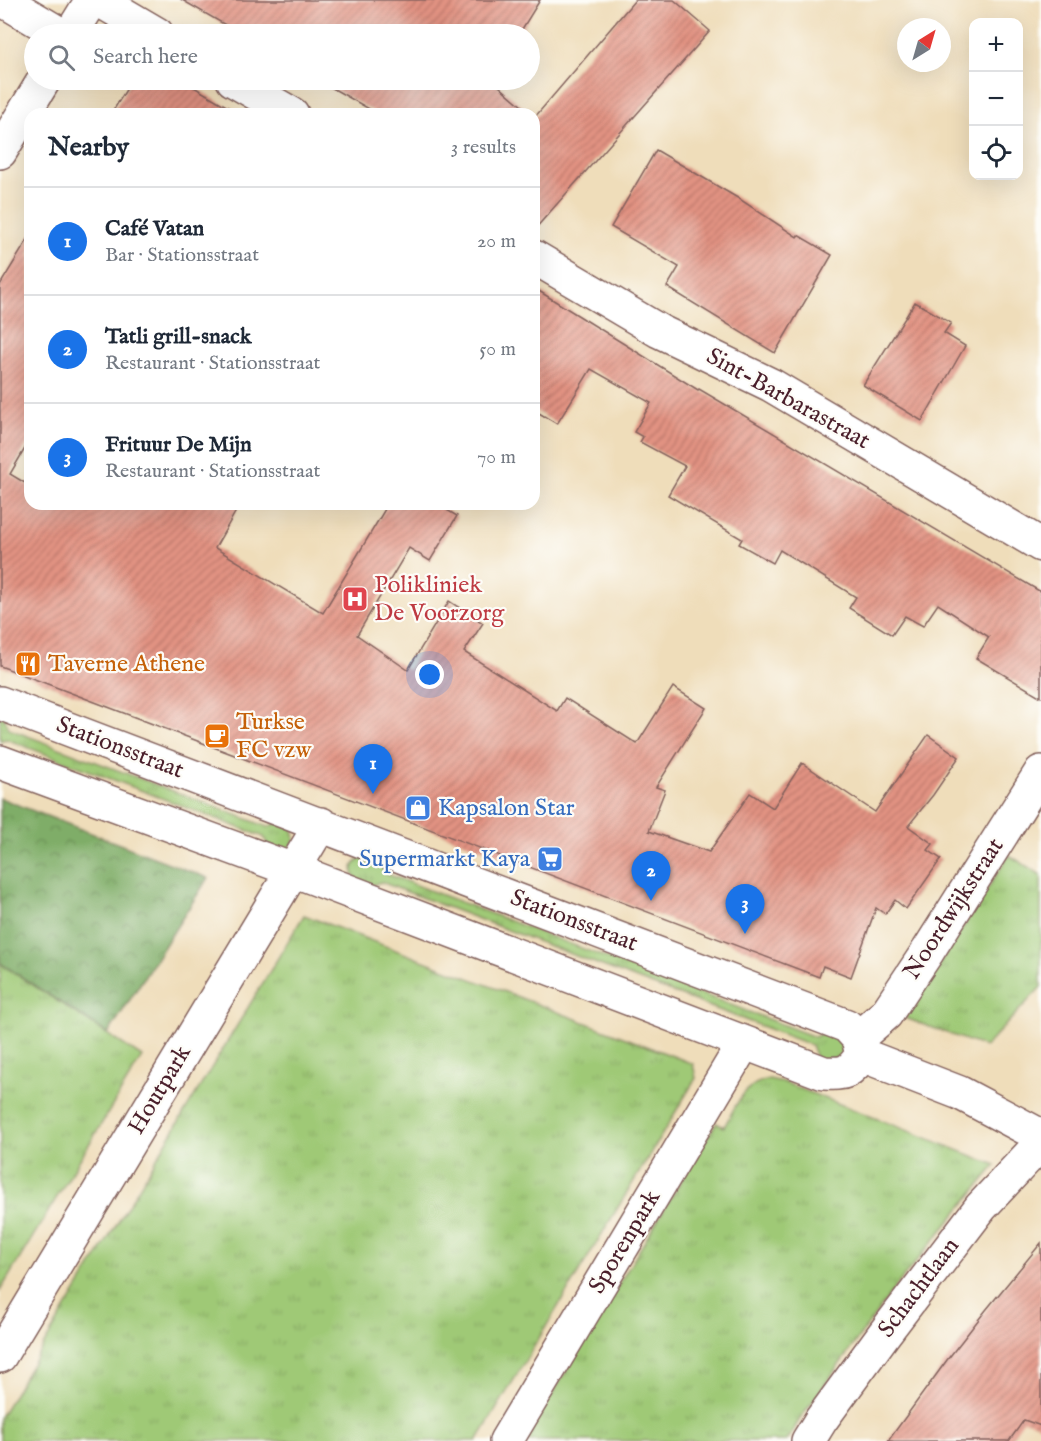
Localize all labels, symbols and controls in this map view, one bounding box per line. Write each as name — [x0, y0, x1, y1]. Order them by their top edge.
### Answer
north arrow — [897, 18, 951, 72]
map controls — [969, 18, 1023, 180]
button: + — [969, 18, 1023, 72]
search box — [24, 24, 540, 90]
icon: search — [45, 41, 78, 74]
text: Search here — [93, 43, 198, 71]
button: − — [969, 72, 1023, 126]
button: locate — [969, 126, 1023, 180]
text: Nearby — [48, 131, 129, 164]
text: 3 results — [451, 135, 516, 160]
text: Café Vatan — [105, 215, 204, 243]
text: 1 — [64, 229, 71, 254]
text: 20 m — [477, 229, 516, 254]
text: Bar · Stationsstraat — [105, 243, 259, 268]
text: Tatli grill-snack — [105, 323, 251, 351]
text: 2 — [63, 337, 72, 362]
text: 50 m — [479, 337, 516, 362]
street label: Sint-Barbarastraat — [701, 341, 875, 457]
text: Restaurant · Stationsstraat — [105, 351, 320, 376]
text: Frituur De Mijn — [105, 431, 252, 459]
text: 3 — [64, 445, 71, 470]
text: 70 m — [477, 445, 516, 470]
text: Restaurant · Stationsstraat — [105, 459, 320, 484]
place label: Polikliniek De Voorzorg — [374, 570, 505, 629]
hospital icon: Polikliniek De Voorzorg — [340, 584, 370, 614]
restaurant icon: Taverne Athene — [13, 649, 43, 679]
place label: Taverne Athene — [48, 649, 205, 680]
your location — [415, 660, 444, 689]
place label: Turkse FC vzw — [236, 707, 312, 766]
street label: Stationsstraat — [52, 710, 188, 786]
cafe icon: Turkse FC vzw — [202, 721, 232, 751]
pin: 1 — [354, 744, 392, 794]
shop icon: Kapsalon Star — [403, 793, 433, 823]
place label: Kapsalon Star — [438, 793, 575, 824]
street label: Noordwijkstraat — [897, 832, 1011, 986]
place label: Supermarkt Kaya — [359, 844, 531, 875]
supermarket icon: Supermarkt Kaya — [535, 844, 565, 874]
pin: 2 — [632, 852, 670, 901]
street label: Stationsstraat — [506, 883, 642, 959]
pin: 3 — [726, 884, 764, 934]
street label: Houtpark — [121, 1040, 199, 1140]
street label: Sporenpark — [582, 1184, 668, 1300]
street label: Schachtlaan — [871, 1232, 967, 1344]

